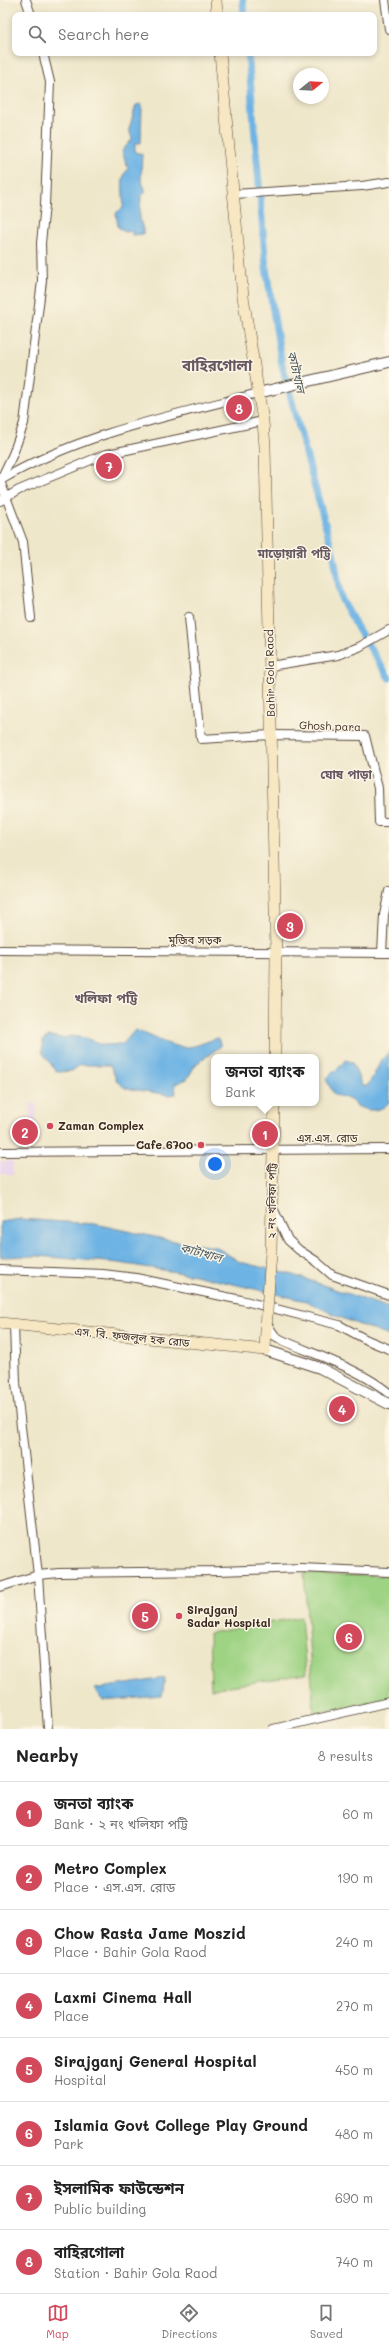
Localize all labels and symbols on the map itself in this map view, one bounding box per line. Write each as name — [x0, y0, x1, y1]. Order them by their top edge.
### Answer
north arrow — [293, 68, 329, 104]
water label: কাটাখাল — [284, 349, 310, 396]
district label: বাহিরগোলা — [181, 355, 253, 375]
pin: 8 — [226, 393, 252, 423]
pin: 7 — [96, 451, 122, 481]
district label: মাড়োয়ারী পট্টি — [256, 545, 331, 561]
street label: Bahir Gola Raod — [261, 629, 278, 717]
street label: Ghosh para — [299, 717, 361, 734]
district label: ঘোষ পাড়া — [320, 766, 372, 782]
pin: 3 — [277, 911, 303, 941]
street label: মুজিব সড়ক — [168, 932, 222, 947]
district label: খলিফা পট্টি — [74, 989, 139, 1006]
pin: 2 — [12, 1117, 38, 1147]
place label: Zaman Complex — [58, 1118, 144, 1133]
pin: 1 — [252, 1119, 278, 1149]
marker: Zaman Complex — [45, 1121, 55, 1131]
street label: এস.এস. রোড — [296, 1130, 358, 1145]
place label: Cafe 6700 — [136, 1137, 193, 1152]
marker: Cafe 6700 — [196, 1140, 206, 1150]
your location — [205, 1154, 225, 1174]
street label: ২ নং খলিফা পট্টি — [263, 1162, 280, 1239]
water label: কাটাখাল — [179, 1239, 226, 1266]
street label: এস. বি. ফজলুল হক রোড — [74, 1323, 191, 1350]
pin: 4 — [329, 1394, 355, 1424]
pin: 5 — [132, 1601, 158, 1631]
place label: Sirajganj Sadar Hospital — [187, 1602, 270, 1630]
marker: Sirajganj Sadar Hospital — [174, 1611, 184, 1621]
pin: 6 — [336, 1622, 362, 1652]

